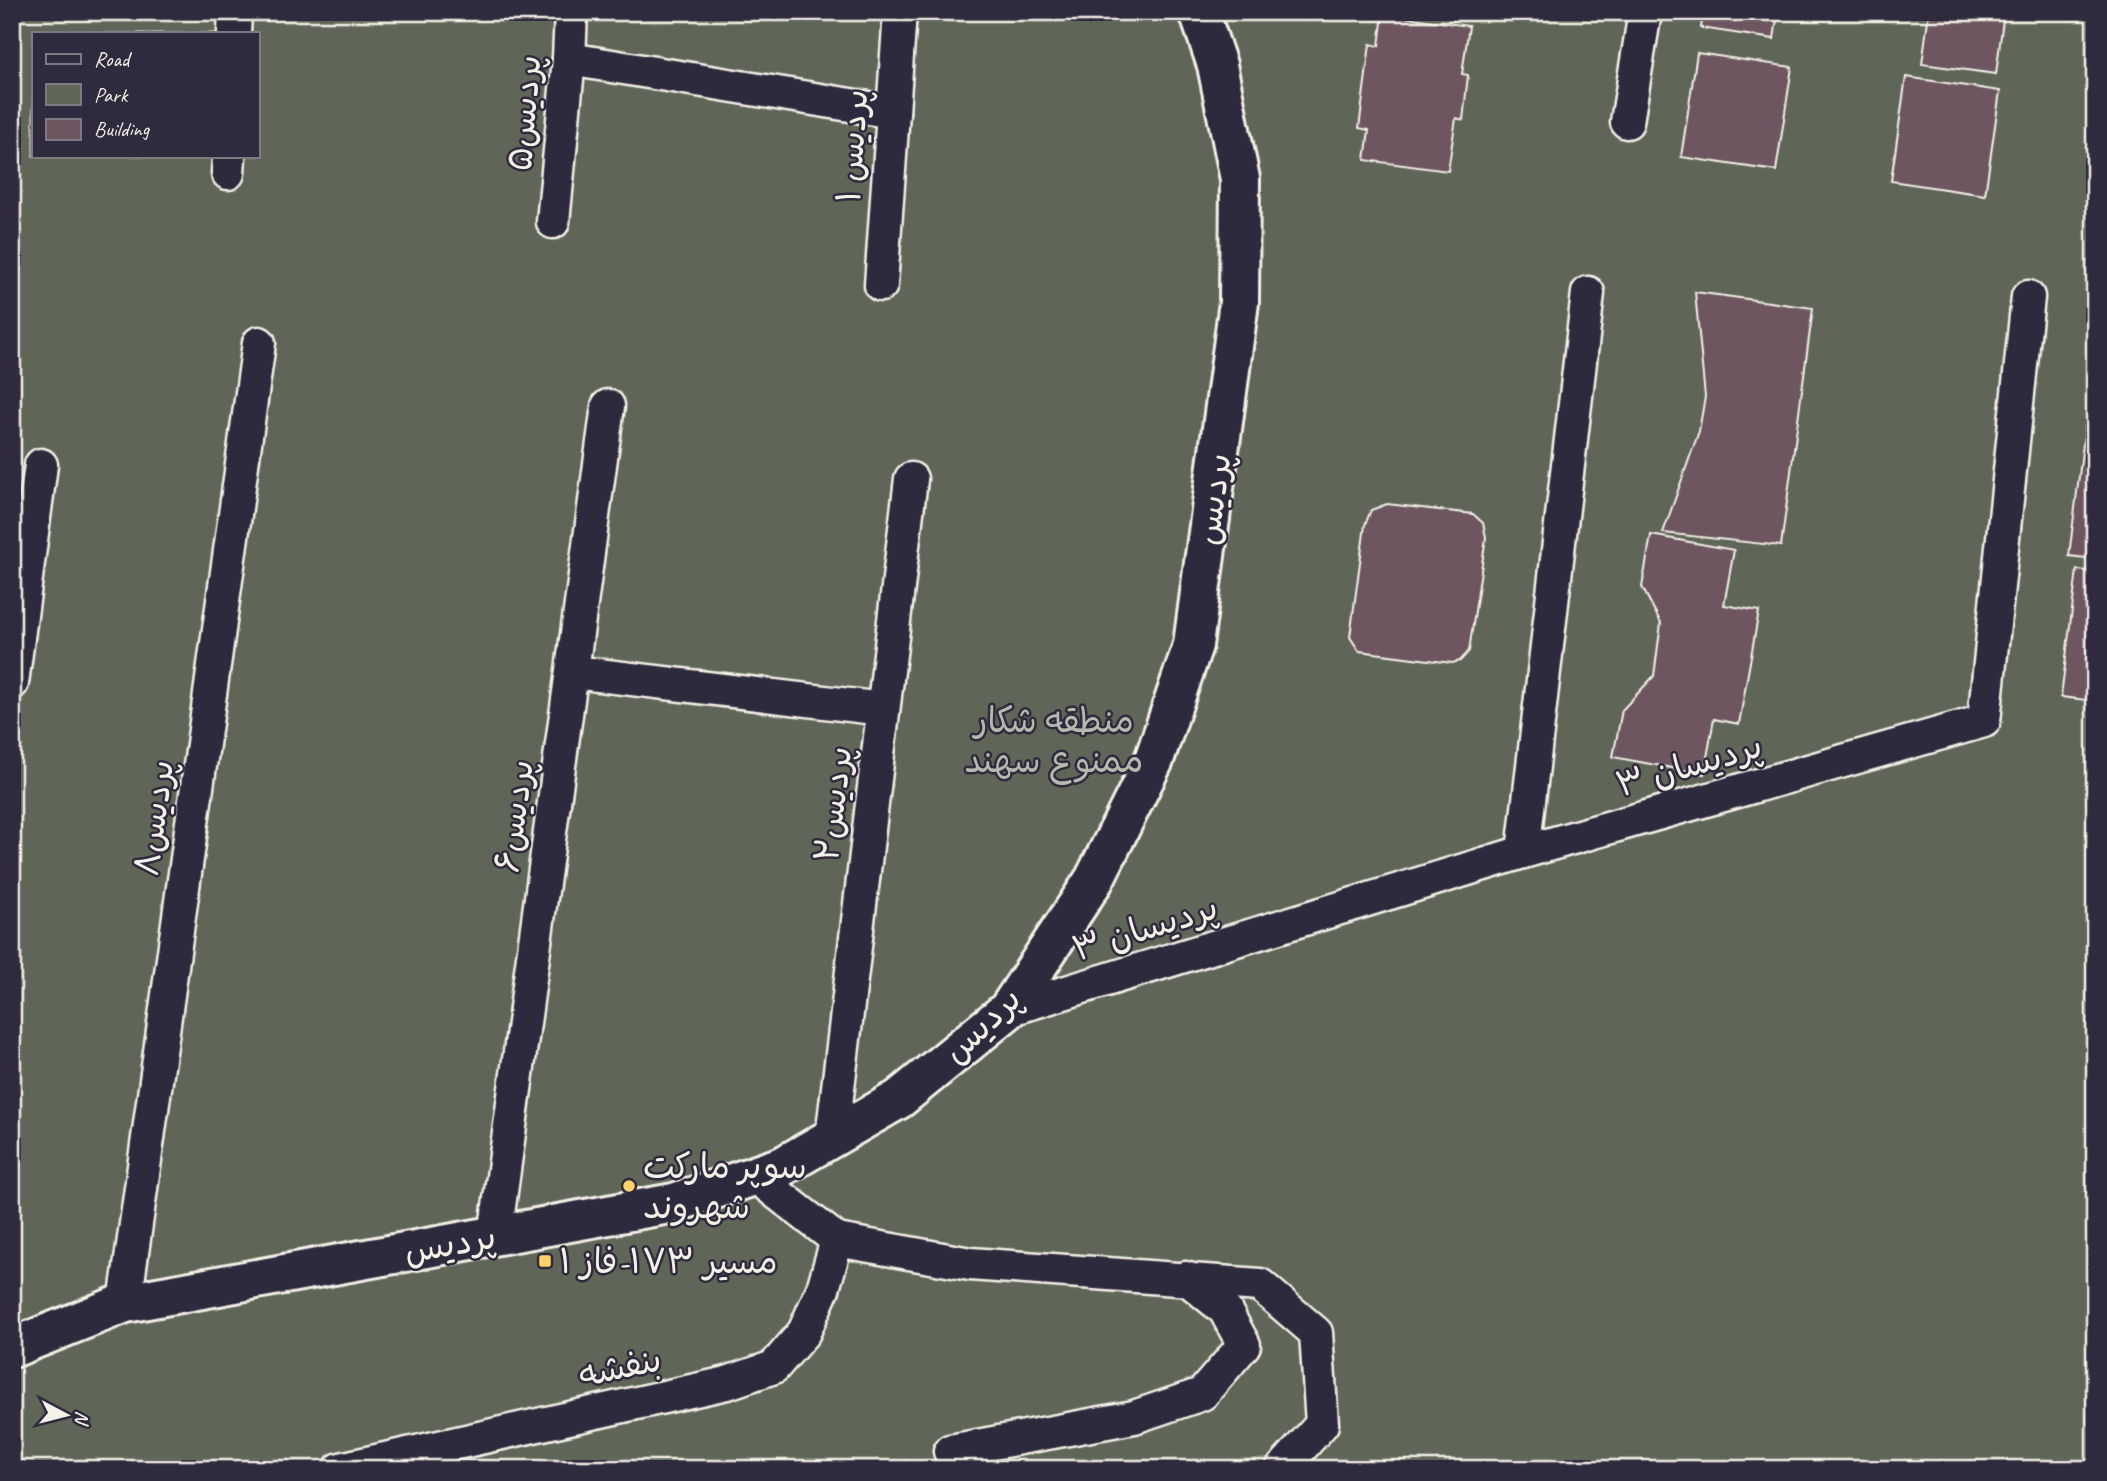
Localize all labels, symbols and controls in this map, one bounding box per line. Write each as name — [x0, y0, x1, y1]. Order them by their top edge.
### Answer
legend — [32, 32, 259, 158]
text: Road — [94, 46, 133, 72]
street label: پردیس۵ — [497, 53, 551, 173]
text: Park — [94, 82, 129, 108]
street label: پردیس ۱ — [826, 88, 878, 204]
text: Building — [94, 116, 151, 142]
street label: پردیس — [1184, 450, 1242, 548]
park label: منطقه شکار ممنوع سهند — [965, 698, 1143, 785]
street label: پردیسان ۳ — [1611, 723, 1767, 807]
street label: پردیس۲ — [804, 744, 862, 864]
street label: پردیس۸ — [124, 757, 184, 879]
street label: پردیس۶ — [484, 757, 544, 875]
street label: پردیسان ۳ — [1067, 885, 1223, 971]
street label: پردیس — [933, 977, 1031, 1073]
place label: سوپر مارکت شهروند — [643, 1144, 807, 1229]
marker: سوپر مارکت شهروند — [621, 1178, 637, 1194]
street label: پردیس — [401, 1214, 499, 1274]
place label: مسیر ۱۷۳-فاز ۱ — [559, 1239, 778, 1284]
marker: مسیر ۱۷۳-فاز ۱ — [537, 1253, 553, 1269]
street label: بنفشه — [575, 1336, 665, 1398]
north arrow — [32, 1380, 102, 1450]
text: N — [69, 1410, 95, 1427]

